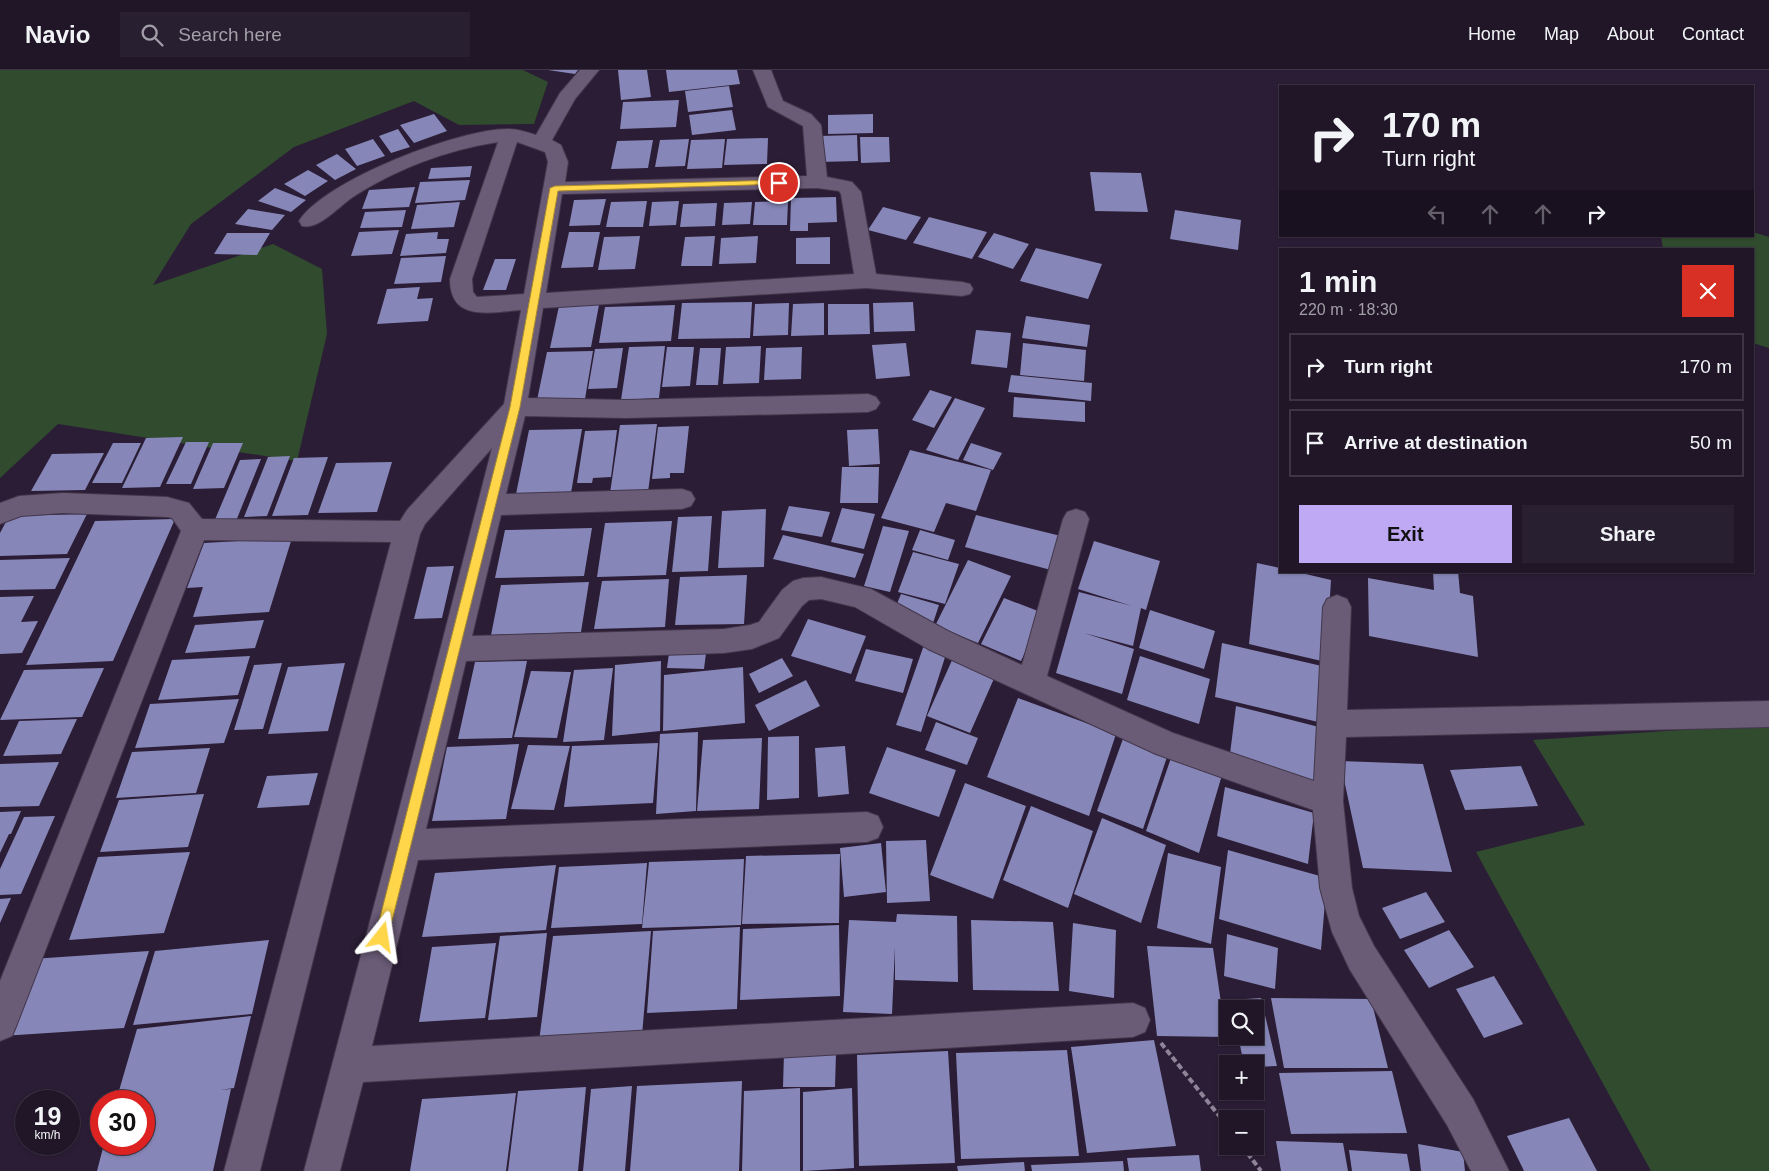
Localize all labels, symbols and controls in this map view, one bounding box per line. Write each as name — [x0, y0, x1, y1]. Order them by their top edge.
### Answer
search box — [120, 12, 470, 57]
text: Navio — [25, 21, 90, 48]
icon: search — [138, 21, 166, 49]
text: Search here — [178, 24, 282, 45]
text: Home — [1468, 24, 1516, 44]
text: Map — [1544, 24, 1579, 44]
text: About — [1607, 24, 1654, 44]
text: Contact — [1682, 24, 1744, 44]
icon: right — [1299, 105, 1364, 170]
text: 170 m — [1382, 105, 1481, 144]
text: Turn right — [1382, 146, 1475, 171]
pin — [758, 162, 800, 204]
icon: arrive — [765, 169, 793, 197]
icon: left — [1423, 200, 1451, 228]
icon: ahead — [1476, 200, 1504, 228]
icon: ahead — [1529, 200, 1557, 228]
icon: right — [1582, 200, 1610, 228]
text: 1 min — [1299, 265, 1377, 298]
button: close — [1682, 265, 1734, 317]
text: 220 m · 18:30 — [1299, 301, 1398, 318]
icon: right — [1301, 353, 1329, 381]
text: Turn right — [1344, 356, 1432, 377]
text: 170 m — [1679, 356, 1732, 377]
icon: arrive — [1301, 429, 1329, 457]
text: Arrive at destination — [1344, 432, 1528, 453]
text: 50 m — [1690, 432, 1732, 453]
button: Exit — [1299, 505, 1512, 563]
button: Share — [1522, 505, 1734, 563]
position arrow — [355, 910, 407, 962]
map controls — [1219, 1000, 1264, 1155]
button: search — [1219, 1000, 1264, 1045]
button: + — [1219, 1055, 1264, 1100]
speed limit sign: 30 — [90, 1090, 155, 1155]
text: 19 — [34, 1102, 61, 1130]
button: − — [1219, 1110, 1264, 1155]
text: km/h — [34, 1128, 61, 1142]

